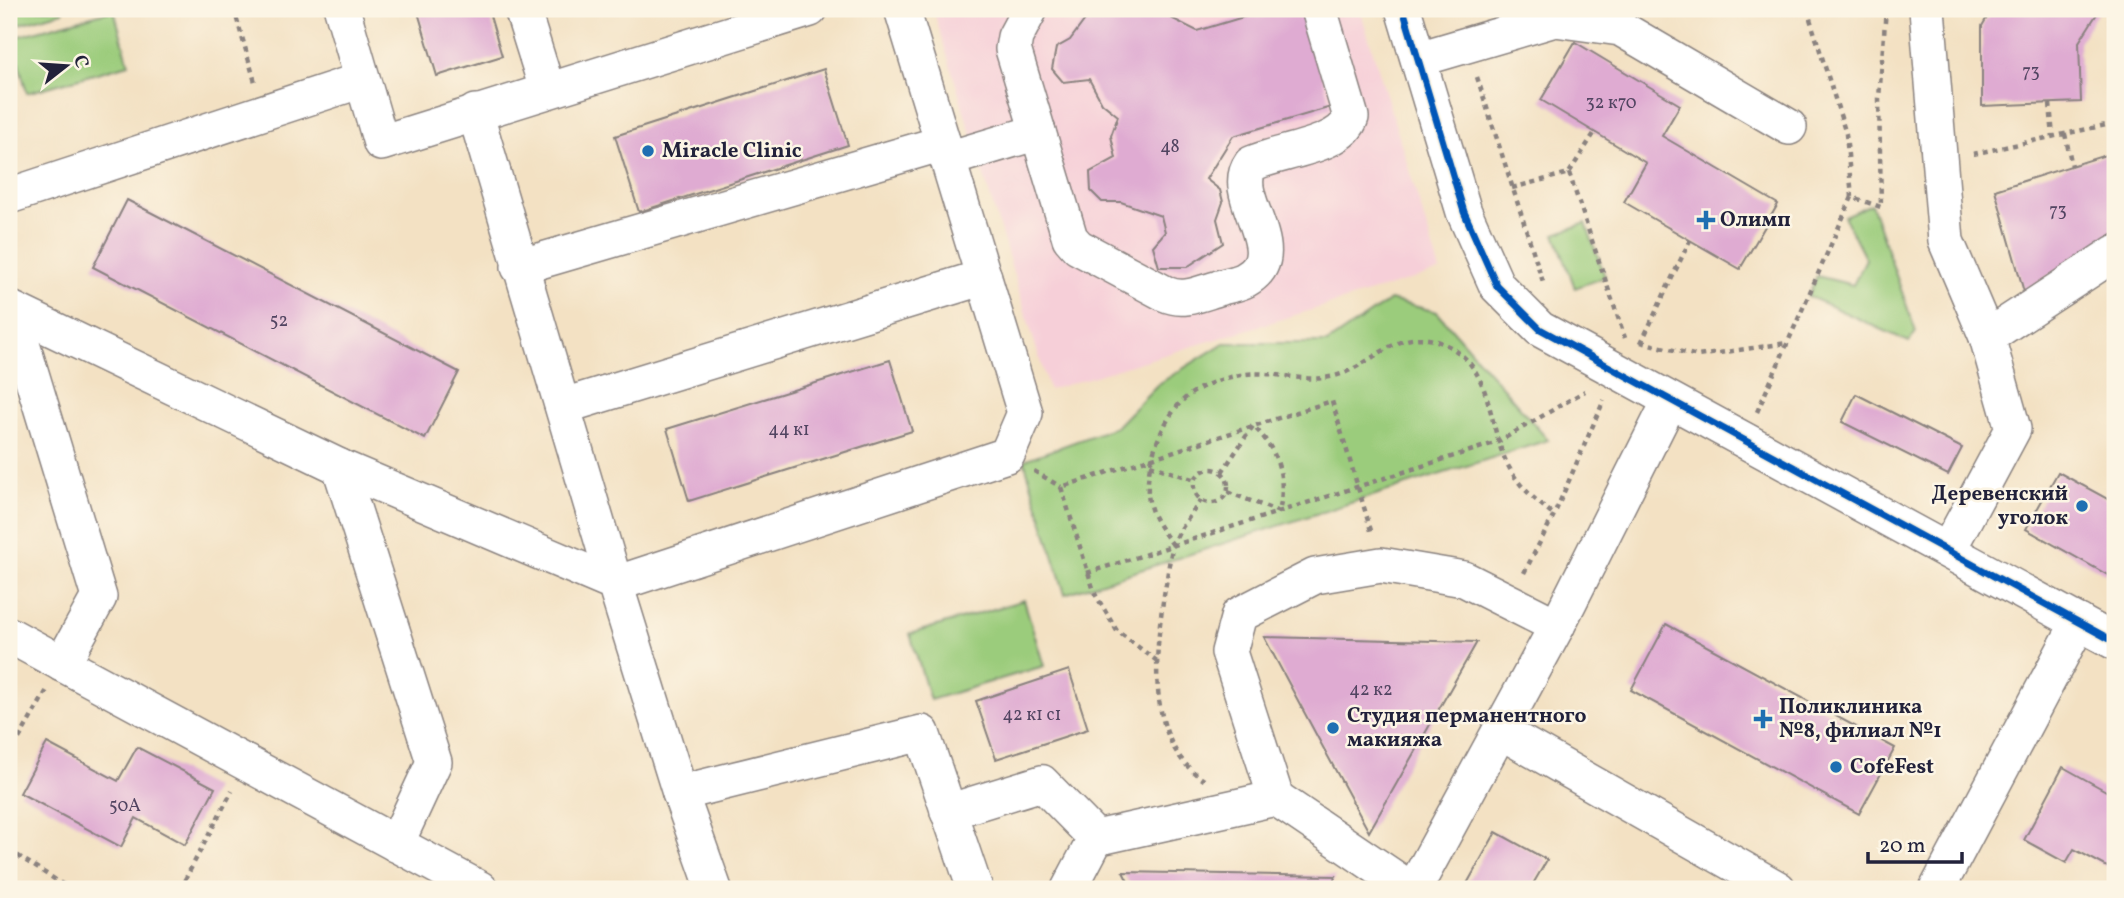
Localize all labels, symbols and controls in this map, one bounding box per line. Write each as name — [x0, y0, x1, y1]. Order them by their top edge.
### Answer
north arrow — [32, 32, 102, 102]
text: С — [66, 52, 95, 71]
house number: 73 — [2022, 60, 2040, 85]
house number: 32 к70 — [1586, 91, 1637, 116]
house number: 48 — [1160, 135, 1180, 160]
place label: Miracle Clinic — [662, 137, 802, 166]
marker: Miracle Clinic — [640, 143, 656, 159]
house number: 73 — [2049, 199, 2067, 224]
place label: Олимп — [1720, 206, 1791, 235]
marker: Олимп — [1698, 212, 1714, 228]
house number: 52 — [270, 309, 288, 334]
house number: 44 к1 — [768, 418, 810, 443]
place label: Деревенский уголок — [1932, 480, 2068, 533]
marker: Деревенский уголок — [2074, 498, 2090, 514]
house number: 42 к2 — [1349, 678, 1393, 703]
place label: Поликлиника №8, филиал №1 — [1779, 693, 1942, 746]
place label: Студия перманентного макияжа — [1347, 702, 1586, 755]
house number: 42 к1 с1 — [1002, 703, 1062, 728]
marker: Поликлиника №8, филиал №1 — [1753, 709, 1773, 729]
marker: Студия перманентного макияжа — [1325, 720, 1341, 736]
place label: CofeFest — [1850, 753, 1934, 782]
marker: CofeFest — [1828, 759, 1844, 775]
house number: 50А — [109, 794, 141, 819]
scale bar — [1868, 821, 1963, 865]
text: 20 m — [1879, 832, 1925, 861]

